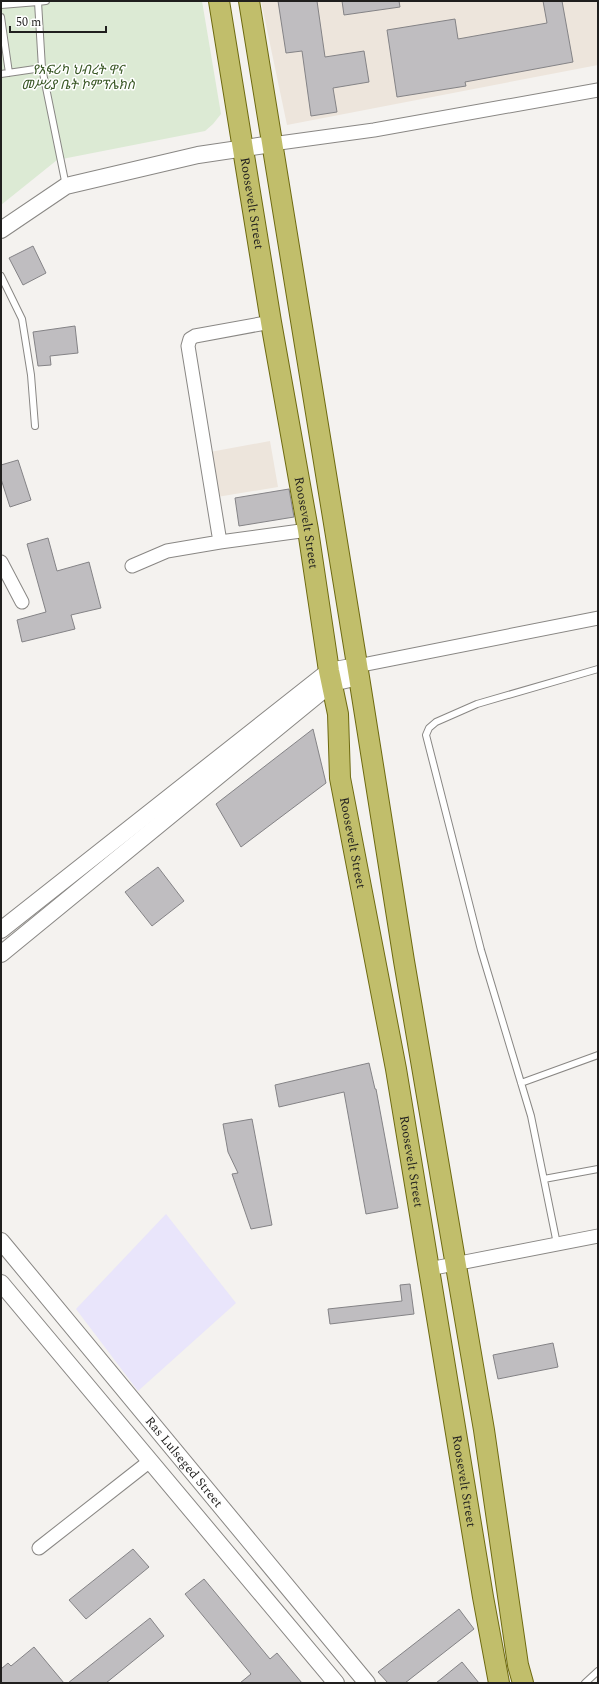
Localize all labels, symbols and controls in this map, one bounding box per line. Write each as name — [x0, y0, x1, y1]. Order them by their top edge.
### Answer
scale bar — [10, 8, 106, 34]
text: 50 m — [16, 13, 41, 32]
park label: የአፍሪካ ህብረት ዋና መሥሪያ ቤት ኮምፕሌክስ — [21, 60, 136, 95]
street label: Roosevelt Street — [234, 156, 269, 251]
street label: Roosevelt Street — [289, 475, 324, 570]
street label: Roosevelt Street — [334, 795, 371, 891]
street label: Roosevelt Street — [394, 1114, 429, 1209]
street label: Ras Lulseged Street — [140, 1412, 228, 1512]
street label: Roosevelt Street — [446, 1434, 481, 1529]

